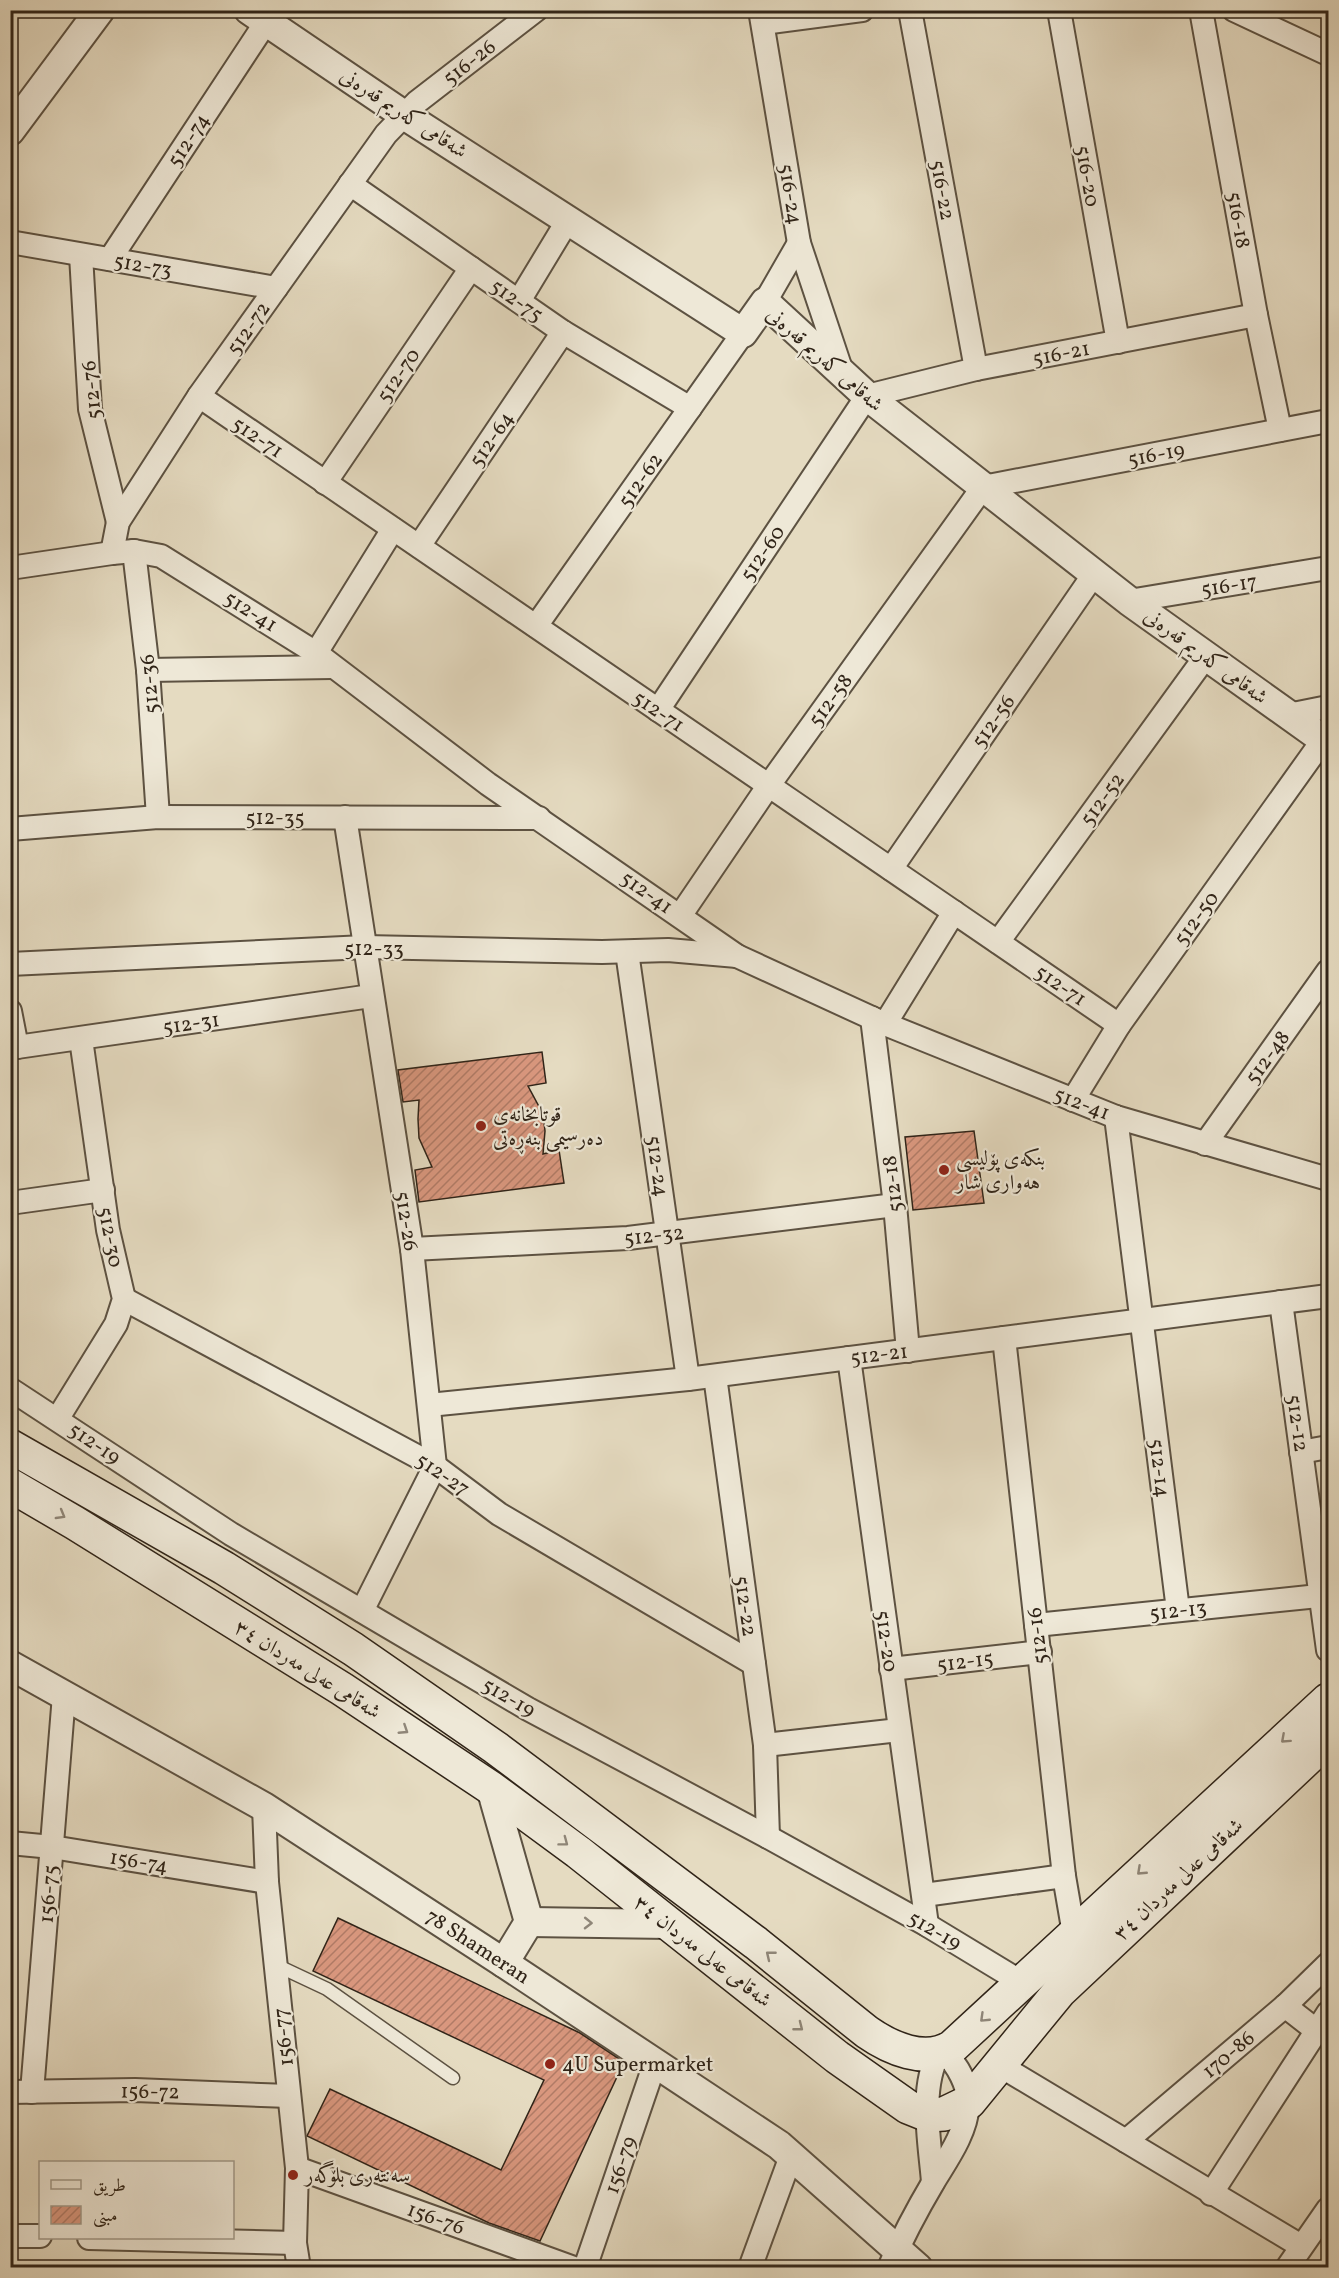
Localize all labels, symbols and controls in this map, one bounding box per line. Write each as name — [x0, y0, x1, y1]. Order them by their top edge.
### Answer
street label: 516-26 — [437, 33, 503, 93]
street label: شەقامی کەریم قەرەنی — [333, 62, 473, 168]
street label: 512-74 — [161, 108, 217, 173]
street label: 516-20 — [1067, 143, 1106, 209]
street label: 516-22 — [922, 158, 961, 223]
street label: 516-24 — [770, 162, 809, 227]
street label: 516-18 — [1218, 190, 1257, 251]
street label: 512-73 — [111, 247, 174, 286]
street label: 512-75 — [484, 273, 548, 330]
street label: 512-72 — [220, 296, 278, 361]
street label: شەقامی کەریم قەرەنی — [758, 301, 889, 421]
street label: 516-21 — [1030, 335, 1092, 374]
street label: 512-70 — [370, 343, 428, 409]
street label: 512-76 — [75, 359, 110, 421]
street label: 512-64 — [463, 406, 521, 473]
street label: 512-71 — [226, 410, 289, 466]
street label: 516-19 — [1125, 436, 1187, 475]
street label: 512-62 — [612, 448, 671, 514]
street label: 512-60 — [734, 520, 793, 588]
street label: 516-17 — [1199, 568, 1259, 605]
street label: 512-41 — [218, 585, 282, 640]
street label: شەقامی کەریم قەرەنی — [1136, 602, 1273, 714]
street label: 512-36 — [133, 653, 168, 715]
street label: 512-58 — [802, 668, 860, 733]
street label: 512-71 — [627, 684, 690, 740]
street label: 512-56 — [965, 689, 1023, 754]
street label: 512-52 — [1074, 767, 1132, 833]
street label: 512-35 — [245, 804, 305, 833]
street label: 512-41 — [614, 865, 678, 922]
street label: 512-50 — [1168, 886, 1227, 952]
street label: 512-33 — [344, 935, 404, 964]
street label: 512-71 — [1029, 958, 1092, 1014]
street label: 512-31 — [161, 1006, 222, 1043]
street label: 512-48 — [1239, 1025, 1298, 1091]
street label: 512-41 — [1049, 1080, 1114, 1128]
place label: قوتابخانەی دەرسیمی بنەڕەتی — [493, 1101, 603, 1155]
marker: قوتابخانەی دەرسیمی بنەڕەتی — [474, 1119, 488, 1133]
street label: 512-24 — [638, 1134, 675, 1199]
place label: بنکەی پۆلیسی هەواری شار — [954, 1145, 1045, 1198]
street label: 512-18 — [876, 1154, 911, 1214]
marker: بنکەی پۆلیسی هەواری شار — [937, 1163, 951, 1177]
street label: 512-26 — [386, 1189, 425, 1253]
street label: 512-30 — [89, 1204, 130, 1270]
street label: 512-32 — [623, 1219, 686, 1254]
street label: 512-21 — [849, 1338, 910, 1373]
street label: 512-12 — [1278, 1393, 1315, 1454]
street label: 512-19 — [62, 1416, 126, 1472]
street label: 512-14 — [1141, 1437, 1176, 1499]
street label: 512-27 — [409, 1447, 475, 1504]
one-way arrow — [55, 1507, 65, 1519]
street label: 512-22 — [726, 1574, 763, 1638]
street label: 512-13 — [1148, 1594, 1208, 1629]
street label: 512-16 — [1021, 1606, 1056, 1666]
street label: 512-20 — [867, 1608, 904, 1674]
street label: شەقامی عەلی مەردان ٣٤ — [228, 1613, 386, 1727]
street label: 512-15 — [935, 1645, 995, 1680]
street label: 512-19 — [476, 1671, 540, 1725]
one-way arrow — [397, 1723, 408, 1734]
one-way arrow — [1281, 1732, 1292, 1743]
street label: شەقامی عەلی مەردان ٣٤ — [1108, 1812, 1250, 1948]
one-way arrow — [557, 1834, 568, 1845]
street label: 156-74 — [107, 1844, 170, 1881]
street label: 156-75 — [32, 1864, 66, 1925]
one-way arrow — [1138, 1864, 1148, 1875]
street label: شەقامی عەلی مەردان ٣٤ — [627, 1889, 777, 2015]
street label: 78 Shameran — [419, 1903, 535, 1992]
street label: 512-19 — [902, 1904, 966, 1958]
one-way arrow — [583, 1917, 592, 1929]
one-way arrow — [766, 1951, 777, 1962]
street label: 156-77 — [267, 2006, 302, 2068]
one-way arrow — [980, 2011, 991, 2022]
one-way arrow — [793, 2020, 804, 2031]
street label: 170-86 — [1196, 2024, 1262, 2086]
place label: 4U Supermarket — [562, 2051, 713, 2080]
marker: 4U Supermarket — [543, 2057, 557, 2071]
street label: 156-72 — [120, 2077, 180, 2108]
street label: 156-79 — [598, 2133, 645, 2198]
place label: سەنتەری بلۆگەر — [303, 2160, 410, 2191]
legend — [39, 2161, 234, 2239]
marker: سەنتەری بلۆگەر — [286, 2168, 300, 2182]
text: طريق — [93, 2174, 126, 2199]
street label: 156-76 — [403, 2196, 468, 2243]
text: مبنى — [93, 2204, 118, 2229]

